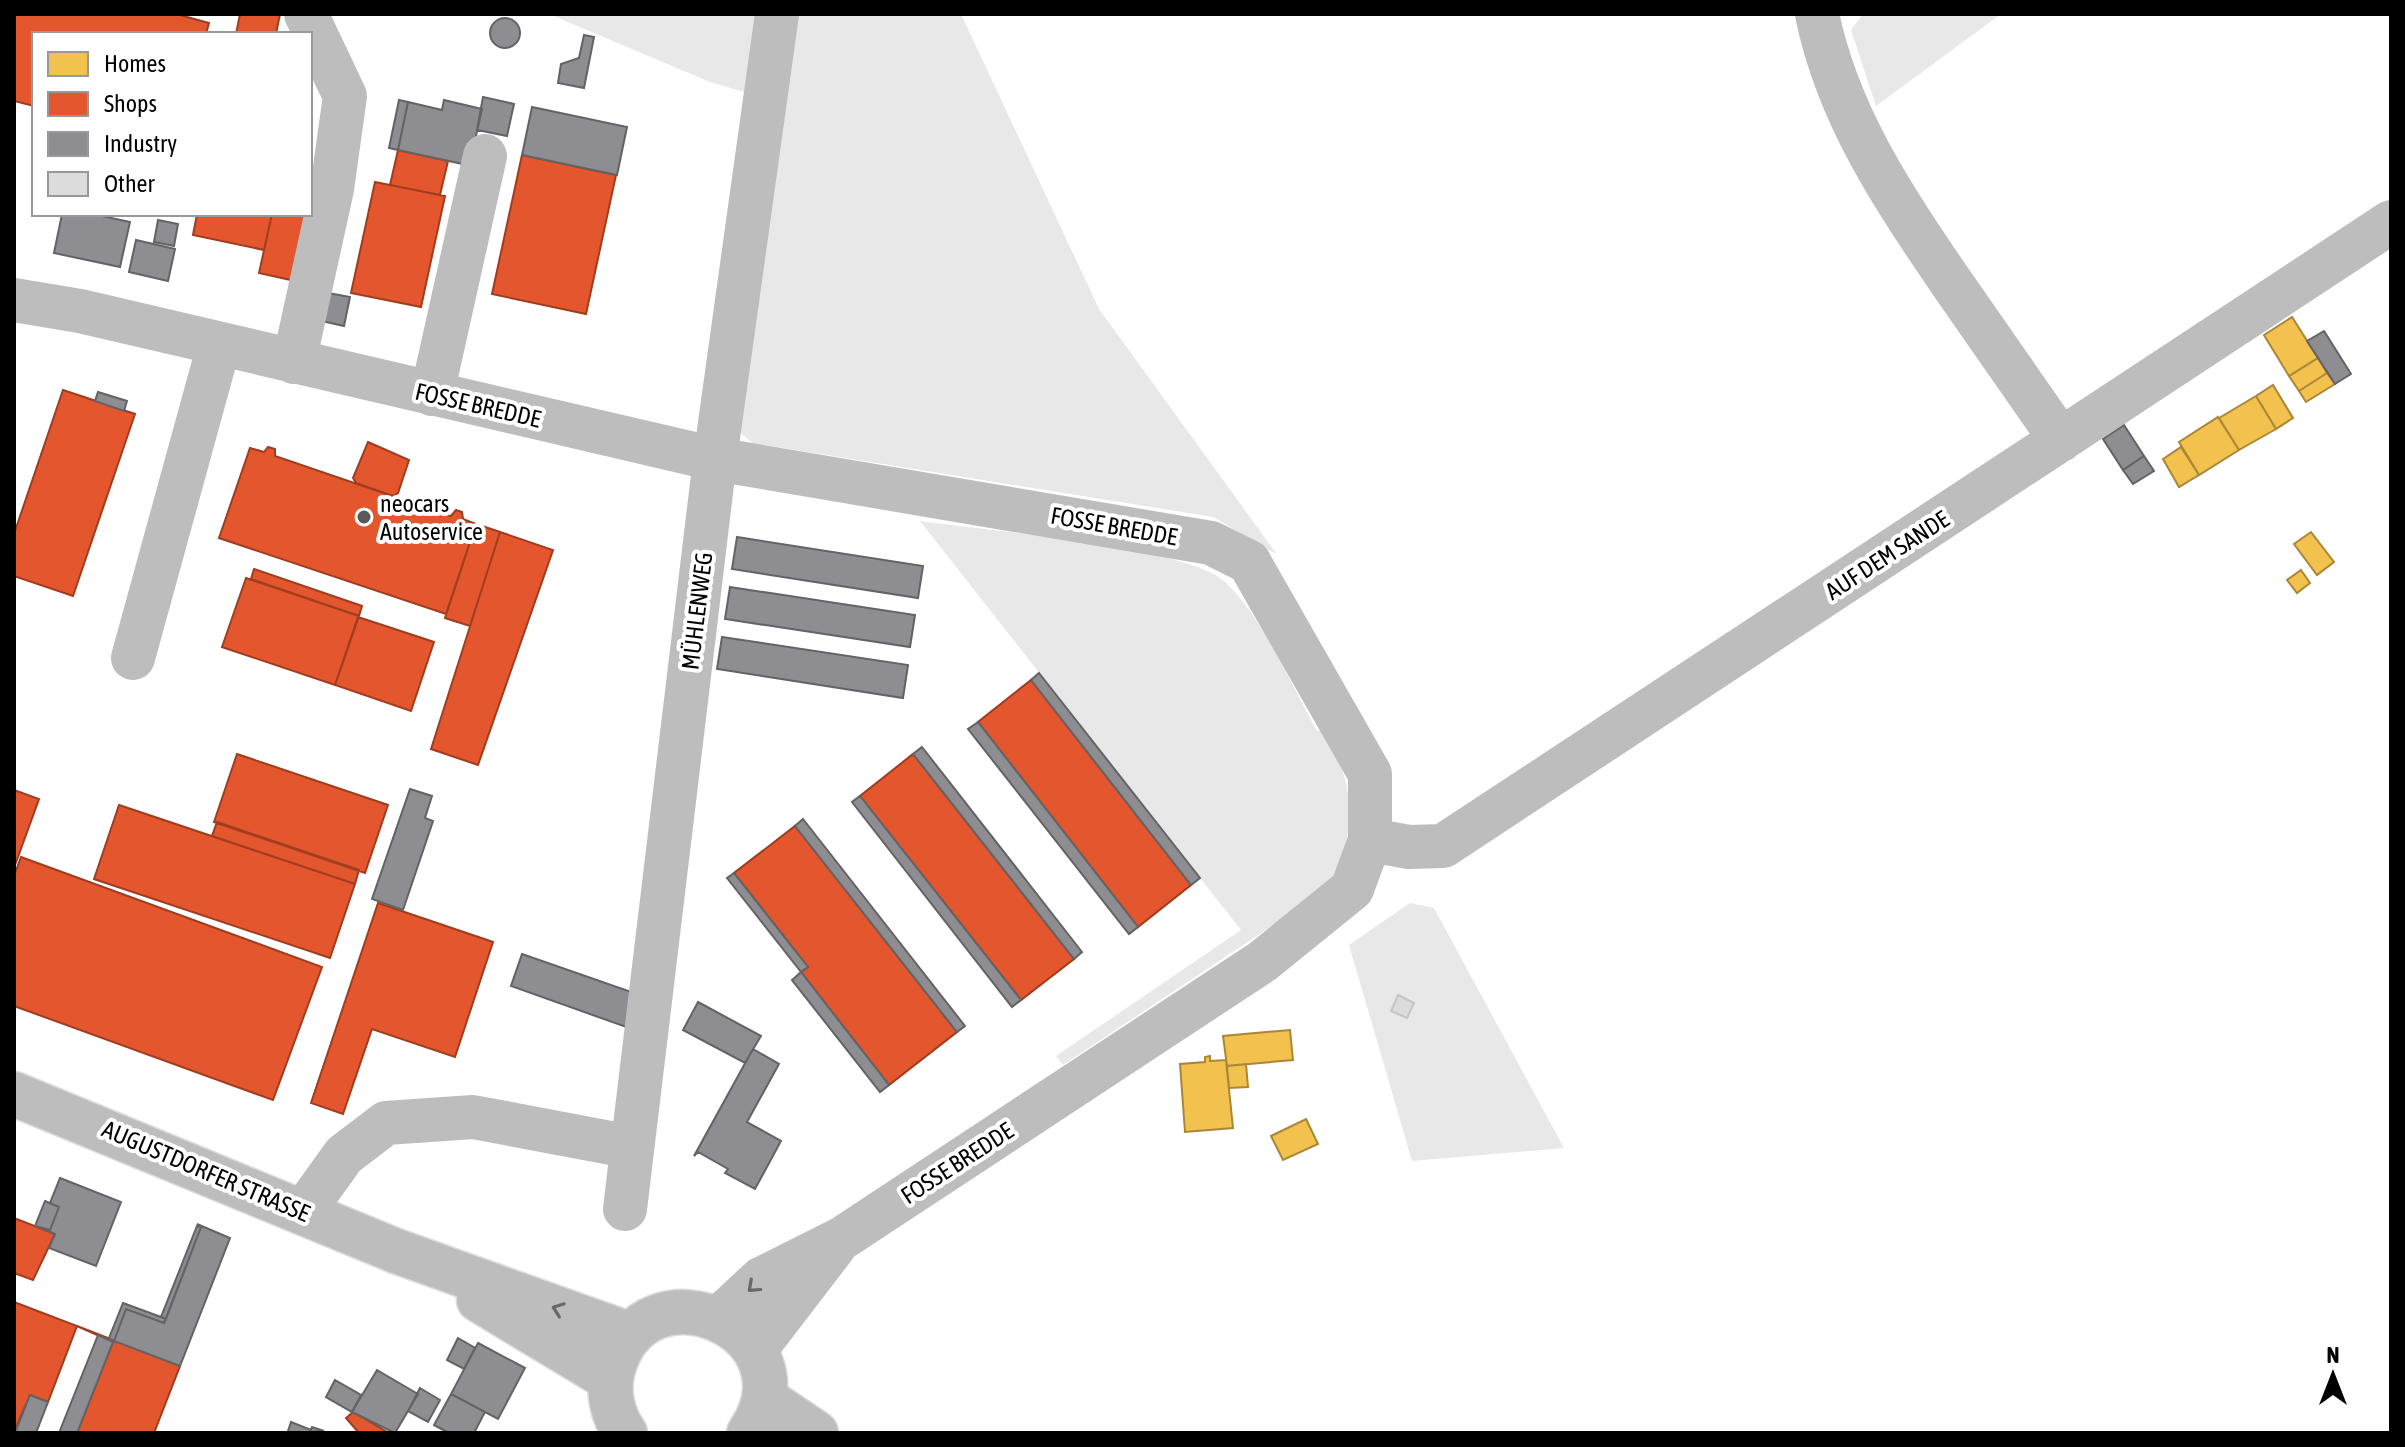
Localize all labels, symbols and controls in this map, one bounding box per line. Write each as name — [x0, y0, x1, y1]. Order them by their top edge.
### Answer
legend — [32, 32, 312, 216]
text: Homes — [104, 50, 166, 77]
text: Shops — [104, 90, 157, 117]
text: Industry — [104, 130, 177, 157]
text: Other — [104, 170, 155, 197]
street label: FOSSE BREDDE — [413, 377, 543, 433]
place label: neocars Autoservice — [380, 490, 483, 545]
street label: FOSSE BREDDE — [1049, 502, 1179, 550]
street label: AUF DEM SANDE — [1820, 505, 1954, 605]
marker: neocars Autoservice — [355, 508, 373, 526]
street label: MÜHLENWEG — [676, 551, 718, 671]
street label: AUGUSTDORFER STRASSE — [98, 1115, 314, 1227]
street label: FOSSE BREDDE — [896, 1117, 1018, 1209]
one-way arrow — [747, 1278, 762, 1292]
one-way arrow — [552, 1302, 566, 1318]
north arrow — [2293, 1335, 2373, 1415]
text: N — [2327, 1342, 2339, 1368]

